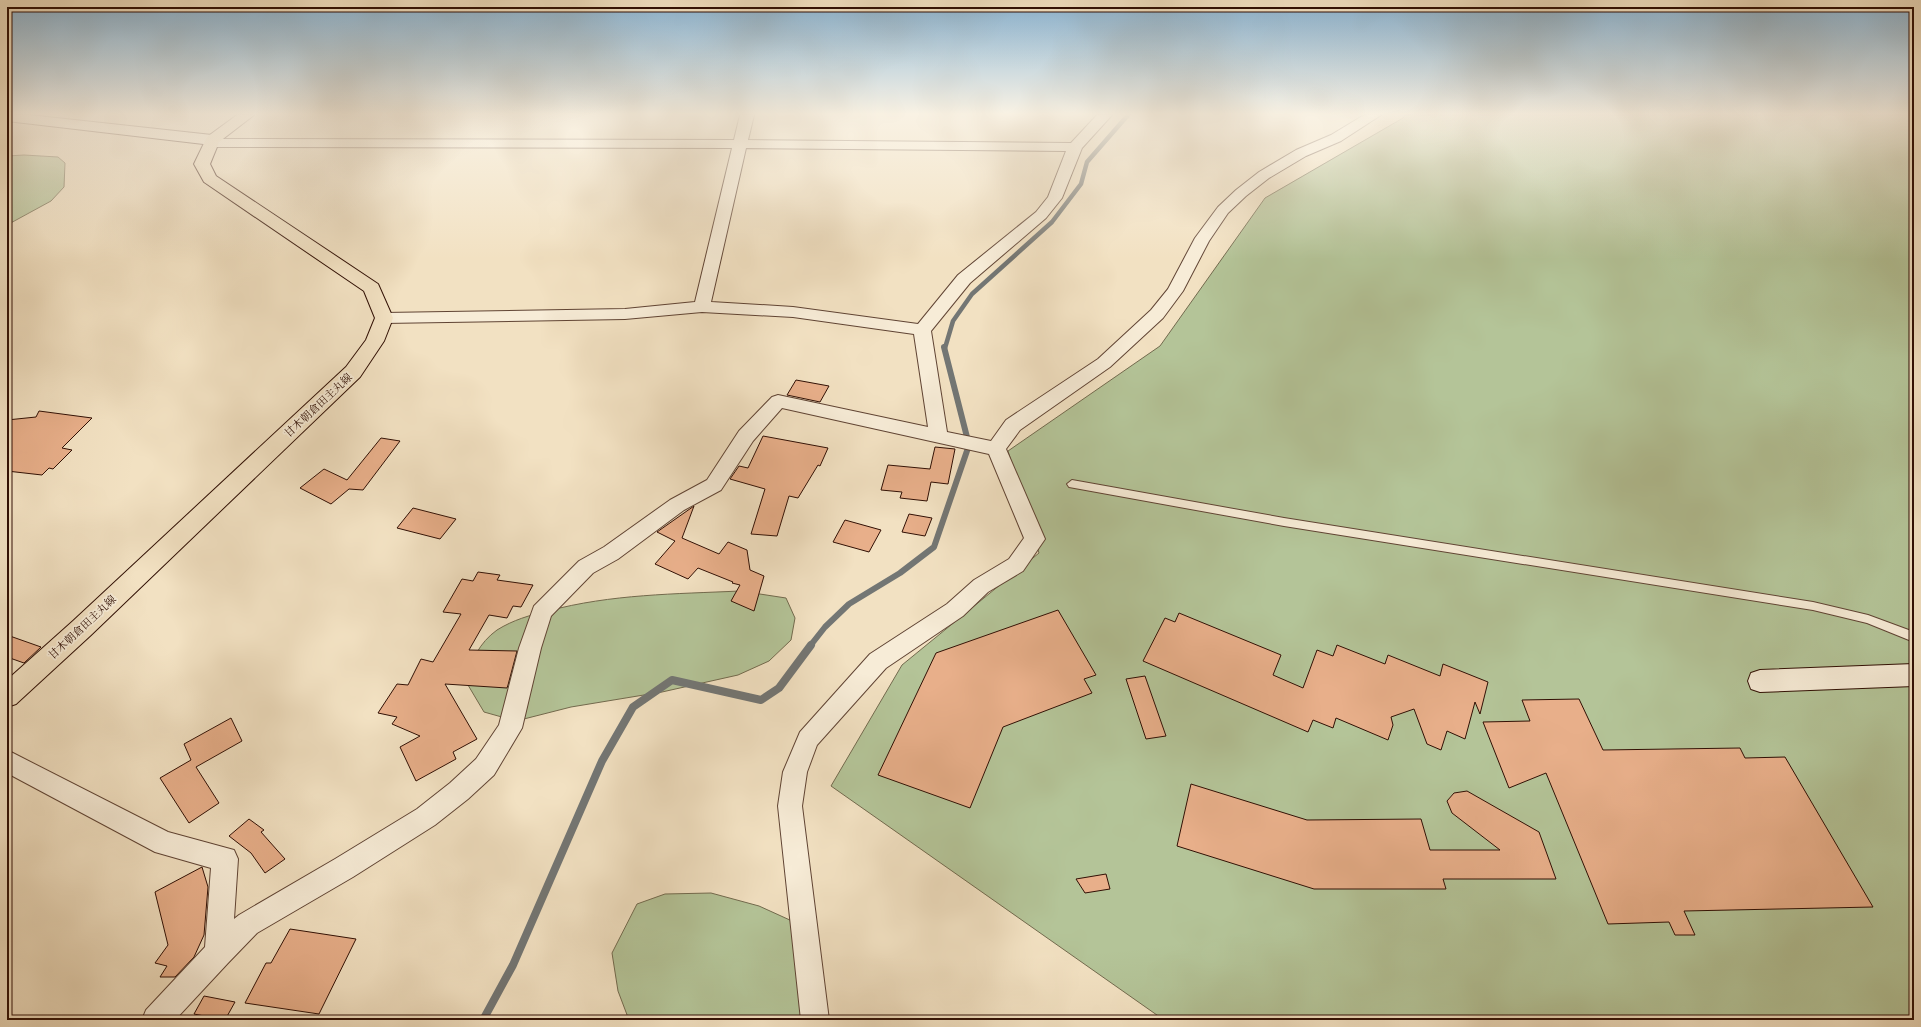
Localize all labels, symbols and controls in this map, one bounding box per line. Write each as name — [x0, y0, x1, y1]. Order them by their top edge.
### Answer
street label: 甘木朝倉田主丸線 — [281, 370, 355, 440]
street label: 甘木朝倉田主丸線 — [45, 592, 119, 662]

